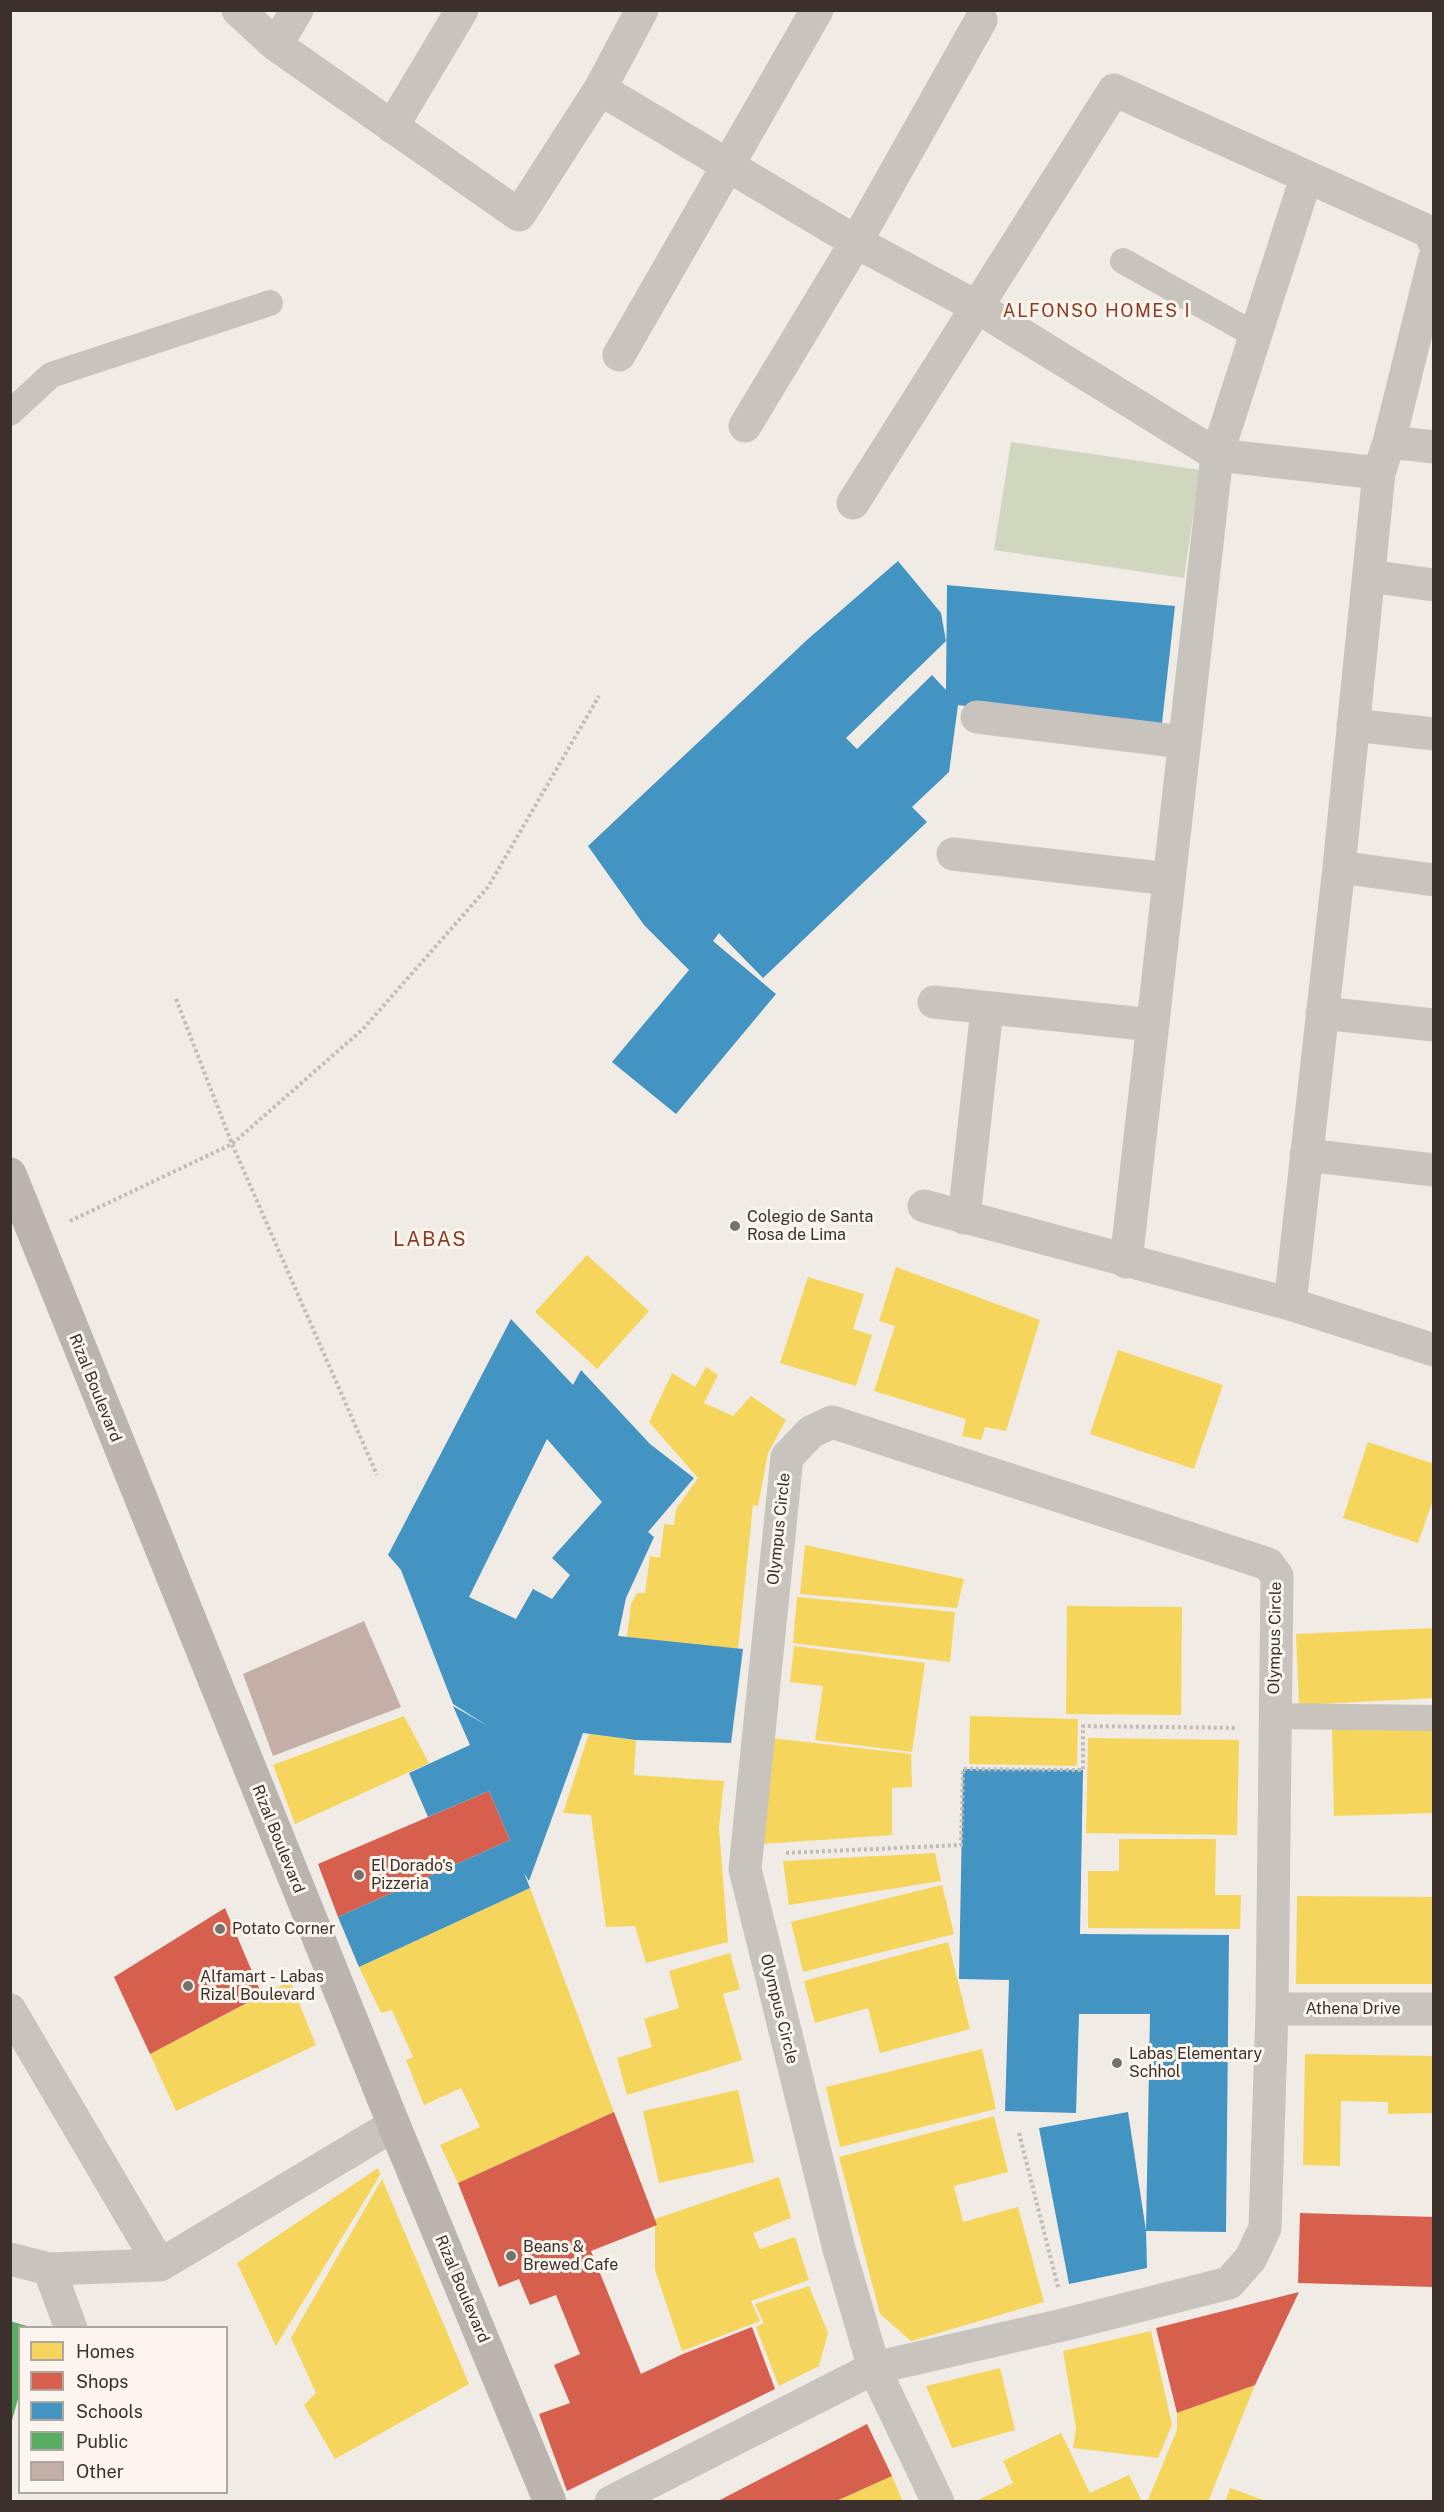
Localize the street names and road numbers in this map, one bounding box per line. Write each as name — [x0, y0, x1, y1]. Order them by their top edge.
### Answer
street label: Rizal Boulevard — [65, 1331, 125, 1445]
street label: Olympus Circle — [764, 1472, 794, 1586]
street label: Olympus Circle — [1264, 1582, 1286, 1694]
street label: Rizal Boulevard — [248, 1782, 308, 1896]
street label: Olympus Circle — [756, 1952, 802, 2066]
street label: Athena Drive — [1305, 1999, 1401, 2019]
street label: Rizal Boulevard — [431, 2232, 493, 2346]

